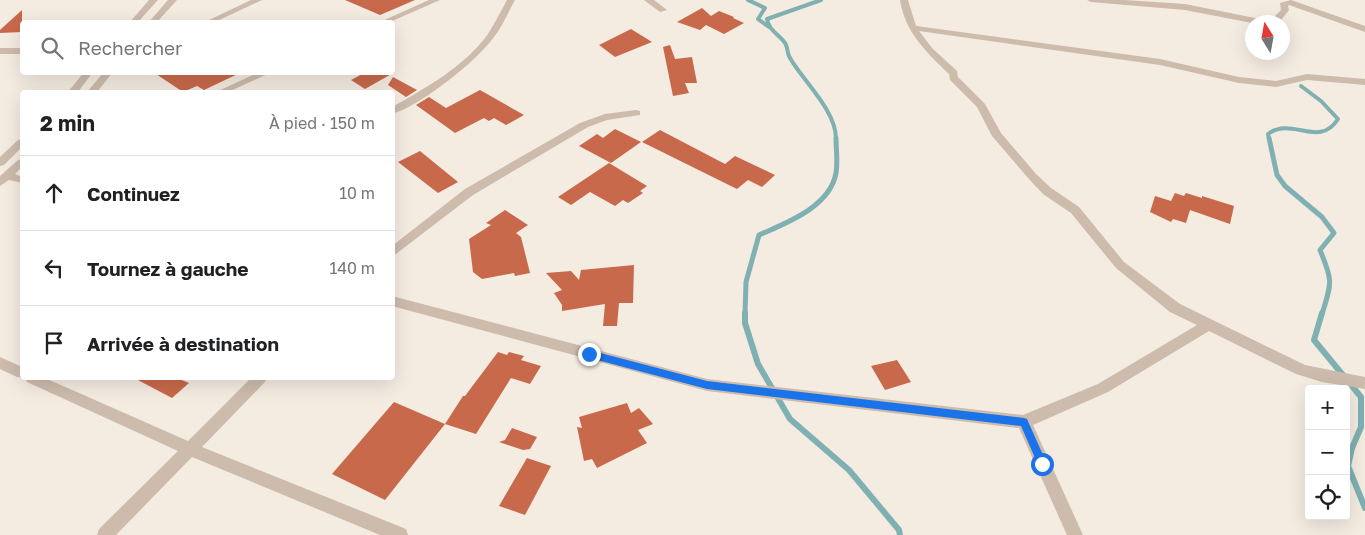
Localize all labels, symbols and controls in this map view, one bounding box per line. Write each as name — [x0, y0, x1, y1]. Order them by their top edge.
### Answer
north arrow — [1245, 15, 1290, 60]
search box — [20, 20, 395, 75]
icon: search — [38, 34, 66, 62]
text: Rechercher — [78, 36, 183, 59]
text: 2 min — [40, 110, 95, 136]
text: À pied · 150 m — [269, 113, 375, 133]
icon: ahead — [40, 179, 68, 207]
text: Continuez — [87, 182, 180, 205]
text: 10 m — [339, 183, 375, 203]
icon: left — [40, 254, 68, 282]
text: Tournez à gauche — [87, 257, 248, 280]
text: 140 m — [329, 258, 375, 278]
icon: arrive — [40, 329, 68, 357]
text: Arrivée à destination — [87, 332, 279, 355]
route end — [578, 343, 601, 366]
map controls — [1305, 385, 1350, 520]
button: + — [1305, 385, 1350, 430]
button: − — [1305, 430, 1350, 475]
route start — [1031, 453, 1054, 476]
button: locate — [1305, 475, 1350, 520]

